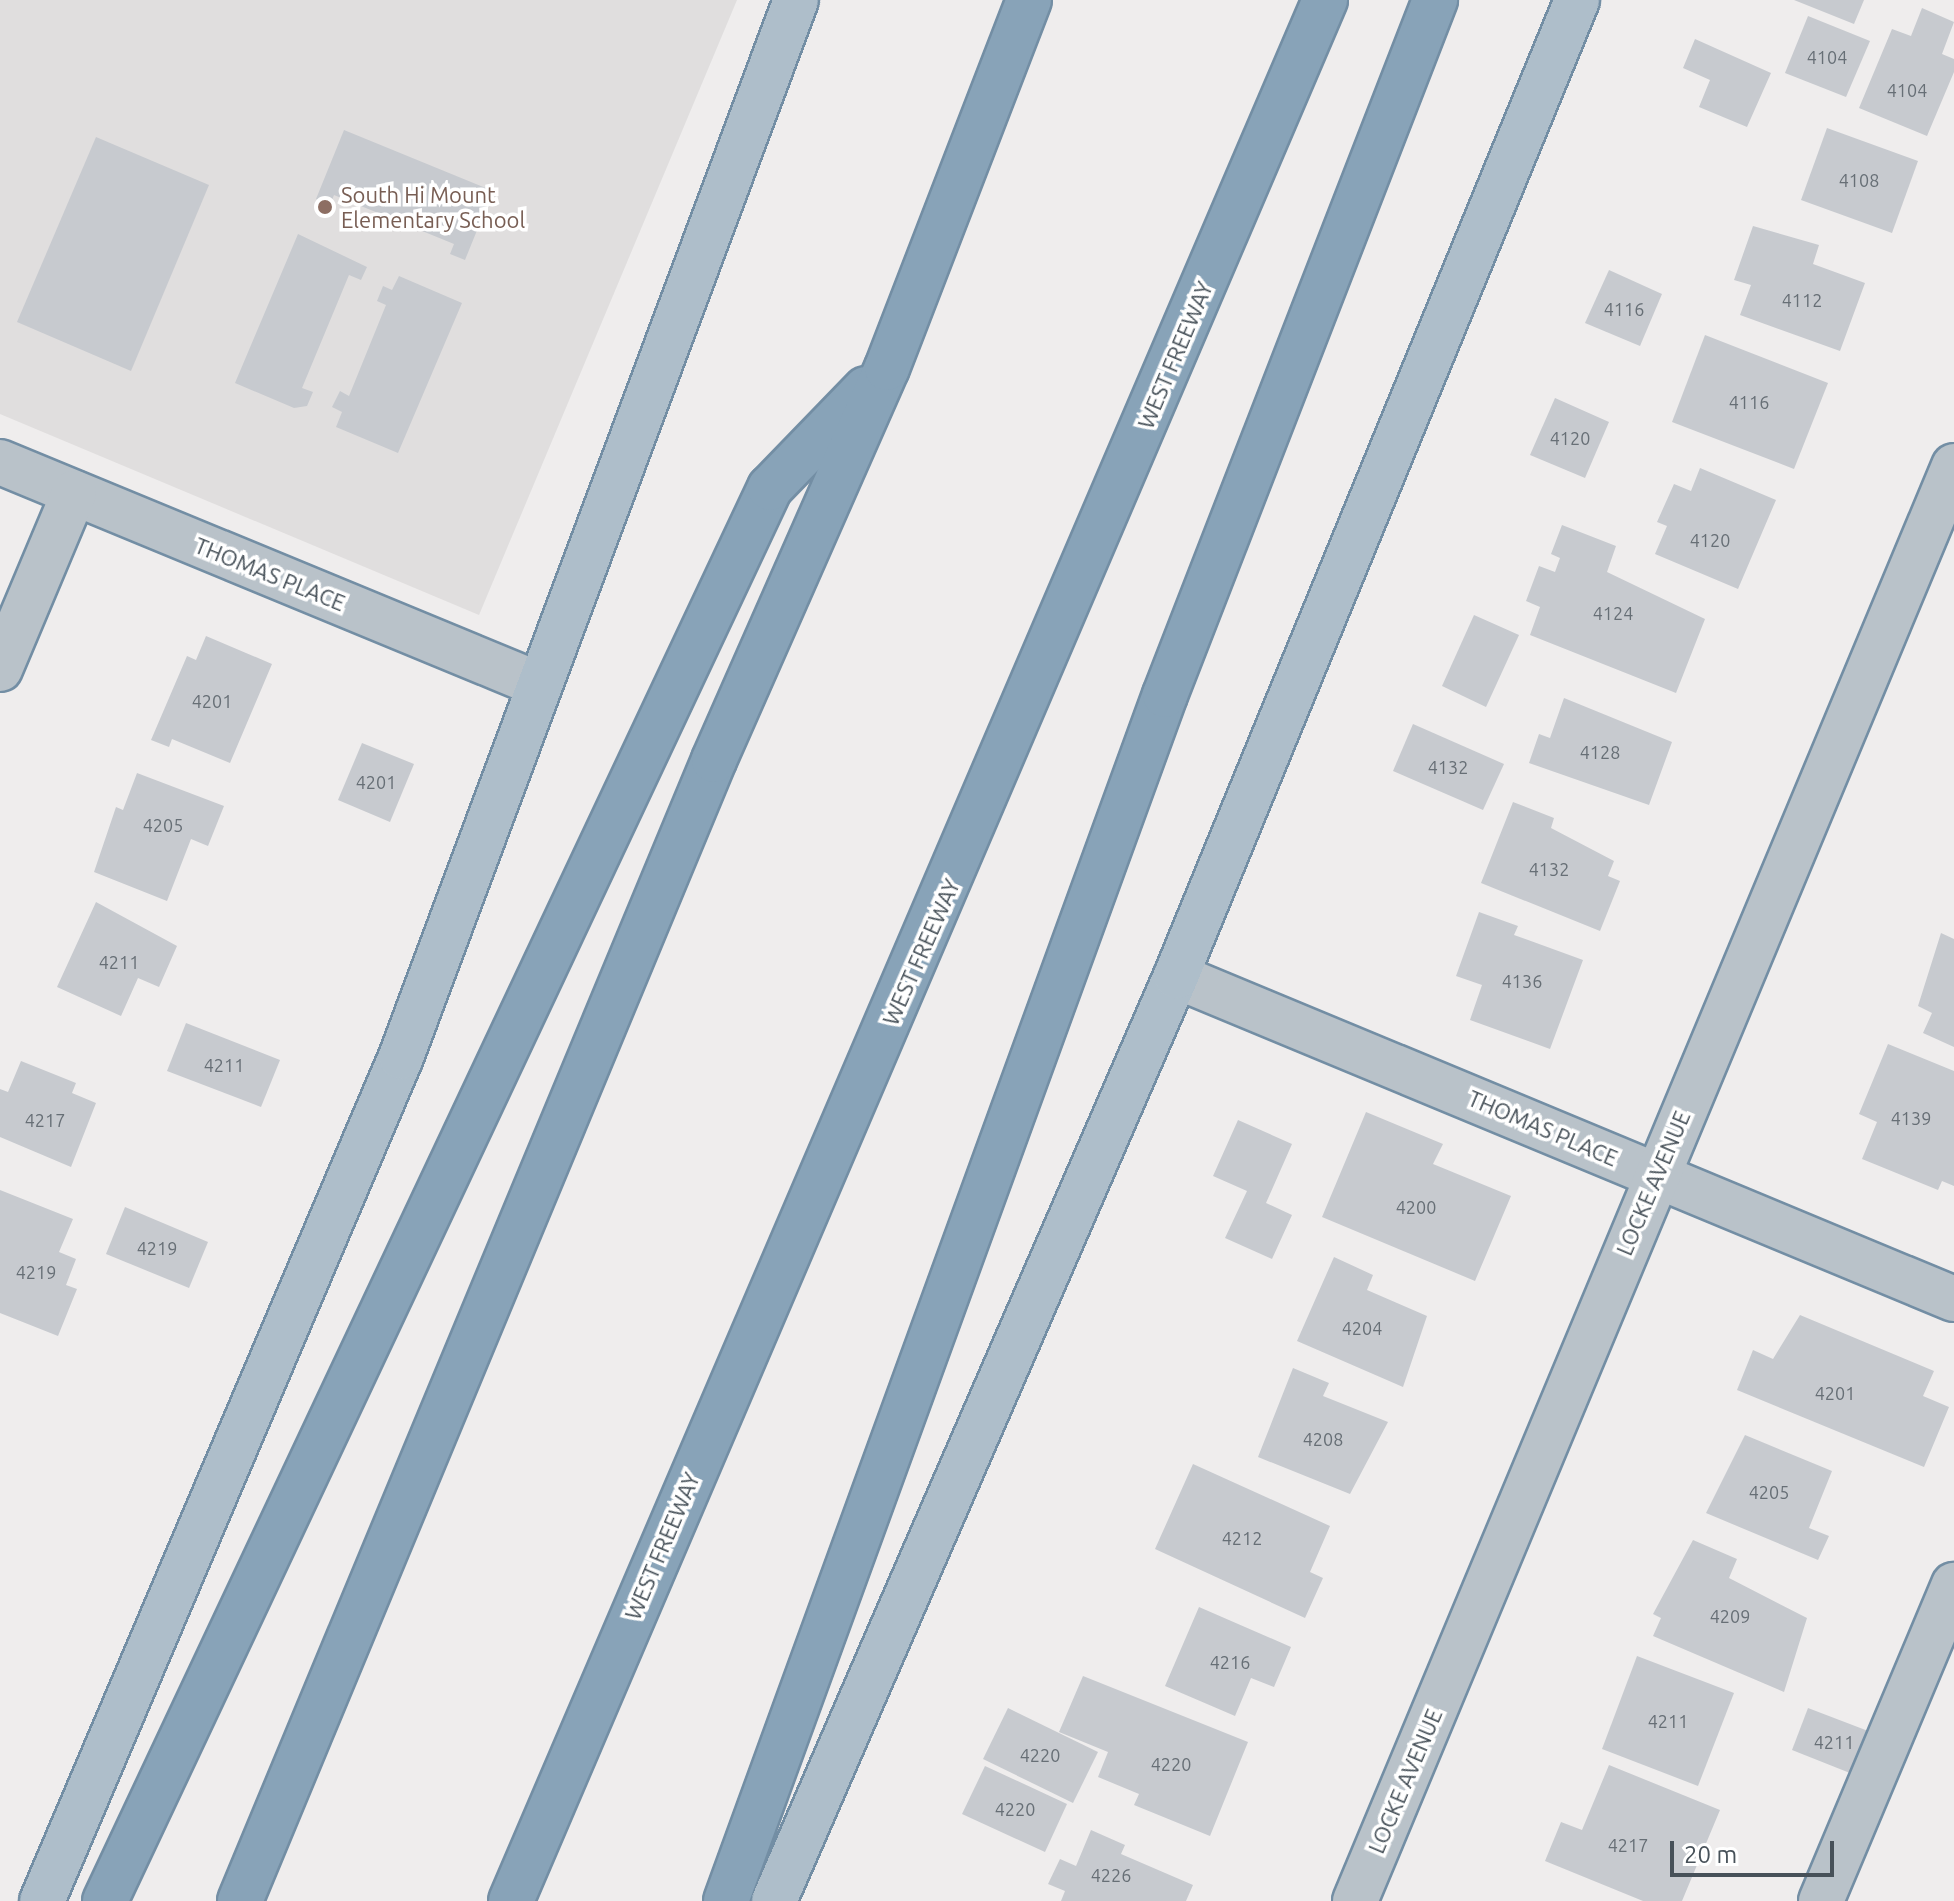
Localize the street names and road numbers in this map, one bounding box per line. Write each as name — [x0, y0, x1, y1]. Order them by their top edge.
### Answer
street label: WEST FREEWAY — [1132, 278, 1218, 432]
street label: THOMAS PLACE — [191, 532, 349, 616]
street label: WEST FREEWAY — [877, 875, 965, 1029]
street label: THOMAS PLACE — [1464, 1085, 1622, 1171]
street label: LOCKE AVENUE — [1611, 1107, 1695, 1259]
street label: WEST FREEWAY — [619, 1469, 705, 1623]
street label: LOCKE AVENUE — [1363, 1705, 1447, 1857]

